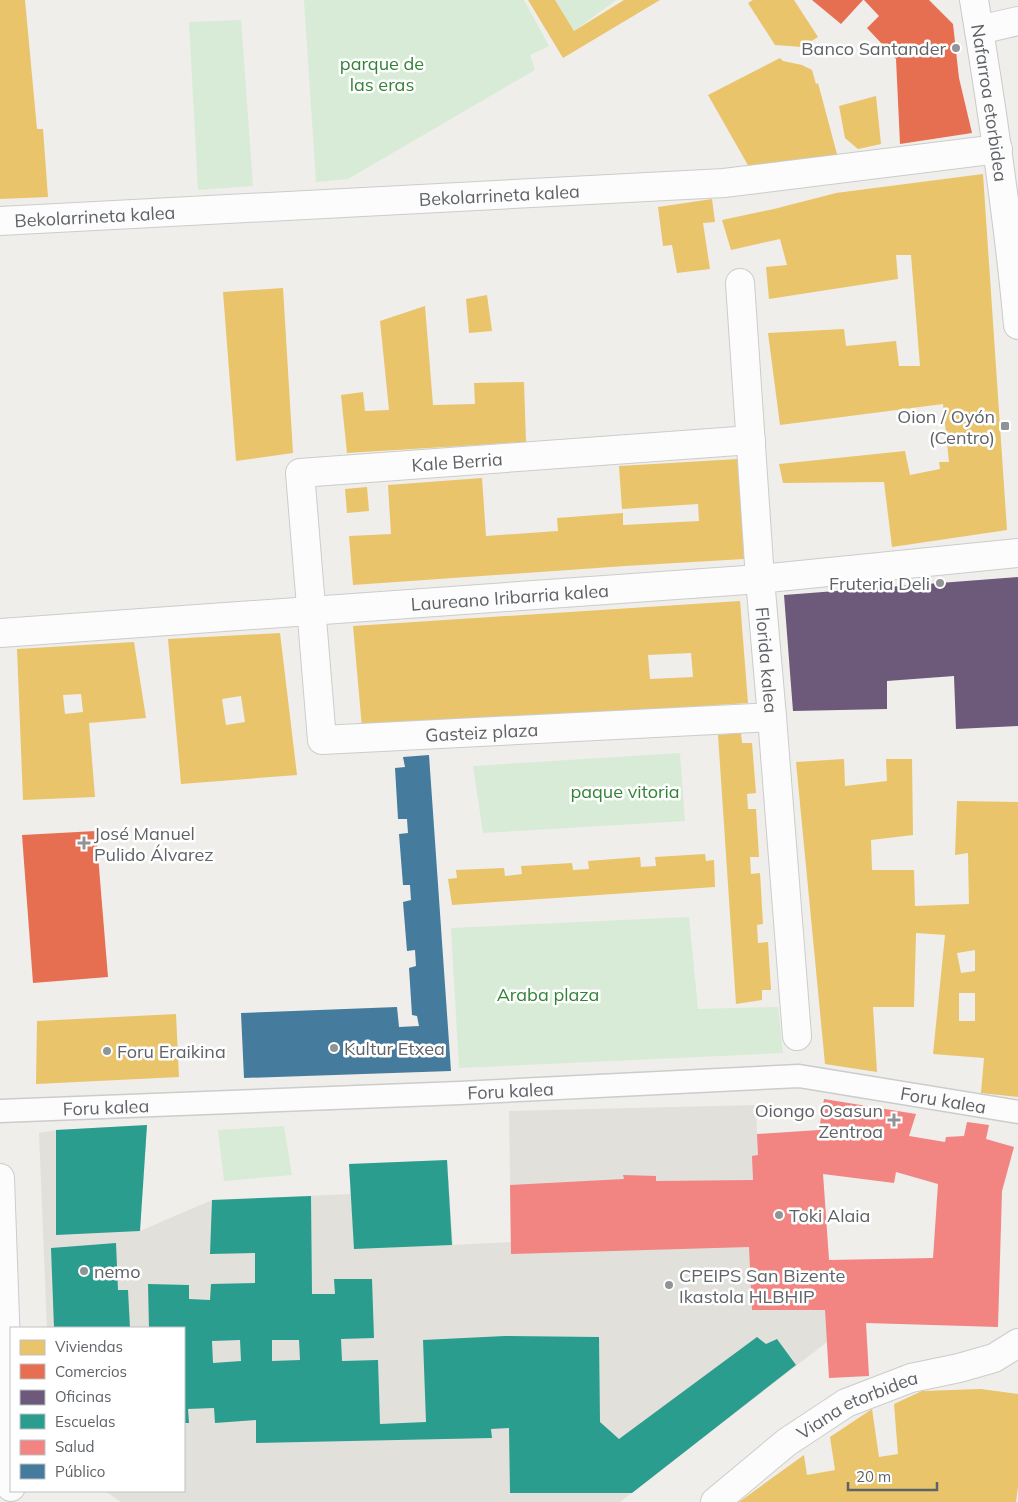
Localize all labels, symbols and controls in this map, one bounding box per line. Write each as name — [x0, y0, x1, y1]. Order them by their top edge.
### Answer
street label: Nafarroa etorbidea — [967, 22, 1013, 183]
place label: Banco Santander — [801, 37, 946, 60]
marker: Banco Santander — [950, 42, 962, 54]
park label: parque de las eras — [340, 52, 424, 96]
street label: Bekolarrineta kalea — [418, 179, 580, 210]
street label: Bekolarrineta kalea — [14, 200, 176, 232]
place label: Oion / Oyón (Centro) — [897, 405, 995, 449]
marker: Oion / Oyón (Centro) — [999, 420, 1011, 432]
street label: Kale Berria — [411, 447, 503, 477]
place label: Fruteria Deli — [829, 572, 930, 595]
marker: Fruteria Deli — [934, 577, 946, 589]
street label: Laureano Iribarria kalea — [410, 578, 610, 615]
street label: Florida kalea — [751, 606, 783, 714]
street label: Gasteiz plaza — [425, 717, 539, 746]
park label: paque vitoria — [570, 780, 680, 803]
place label: José Manuel Pulido Álvarez — [94, 822, 214, 866]
marker: José Manuel Pulido Álvarez — [78, 837, 90, 849]
park label: Araba plaza — [497, 983, 599, 1006]
place label: Kultur Etxea — [344, 1037, 445, 1060]
place label: Foru Eraikina — [117, 1040, 226, 1063]
marker: Kultur Etxea — [328, 1042, 340, 1054]
marker: Foru Eraikina — [101, 1045, 113, 1057]
street label: Foru kalea — [467, 1077, 554, 1104]
street label: Foru kalea — [899, 1081, 988, 1118]
street label: Foru kalea — [62, 1094, 150, 1120]
place label: Oiongo Osasun Zentroa — [755, 1099, 883, 1143]
marker: Oiongo Osasun Zentroa — [887, 1113, 901, 1127]
place label: Toki Alaia — [789, 1204, 870, 1227]
marker: Toki Alaia — [773, 1209, 785, 1221]
place label: nemo — [94, 1260, 140, 1283]
place label: CPEIPS San Bizente Ikastola HLBHIP — [679, 1264, 845, 1308]
marker: nemo — [78, 1265, 90, 1277]
marker: CPEIPS San Bizente Ikastola HLBHIP — [663, 1279, 675, 1291]
legend — [10, 1327, 185, 1492]
text: Viviendas — [55, 1337, 123, 1356]
text: Comercios — [55, 1362, 127, 1381]
street label: Viana etorbidea — [792, 1365, 920, 1444]
text: Oficinas — [55, 1387, 111, 1406]
text: Escuelas — [55, 1412, 115, 1431]
text: Salud — [55, 1437, 95, 1456]
scale bar — [848, 1460, 937, 1492]
text: Público — [55, 1462, 105, 1481]
text: 20 m — [856, 1467, 891, 1486]

